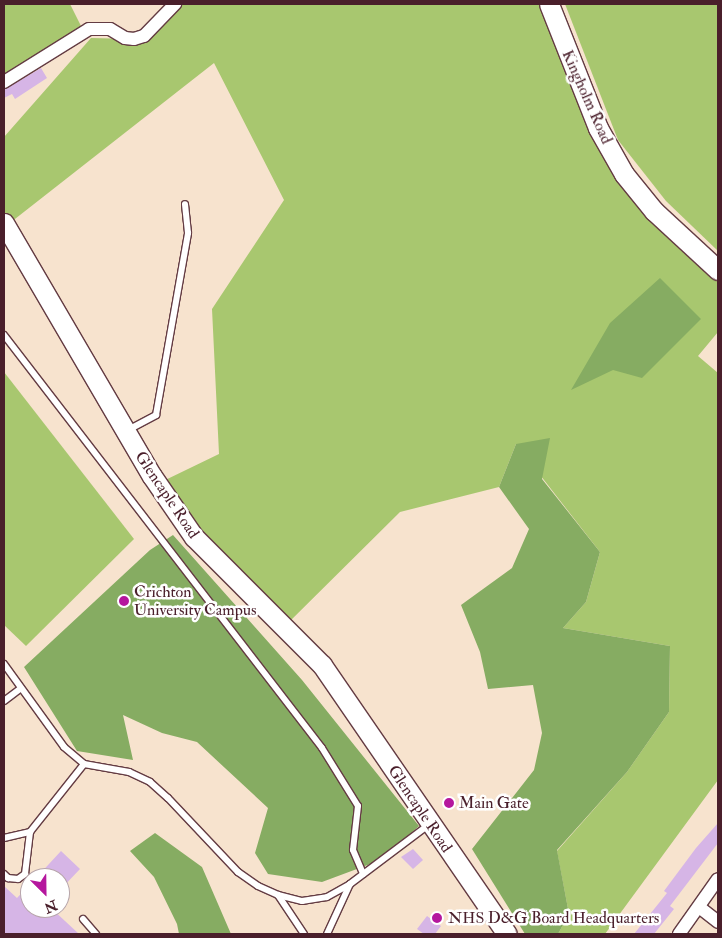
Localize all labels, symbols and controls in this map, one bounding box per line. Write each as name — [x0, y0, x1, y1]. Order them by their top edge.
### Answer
street label: Kingholm Road — [558, 47, 616, 147]
street label: Glencaple Road — [131, 448, 203, 542]
place label: Crichton University Campus — [134, 582, 257, 620]
marker: Crichton University Campus — [118, 595, 130, 607]
street label: Glencaple Road — [384, 762, 456, 856]
place label: Main Gate — [459, 793, 529, 813]
marker: Main Gate — [443, 797, 455, 809]
north arrow — [20, 868, 70, 918]
text: N — [42, 896, 60, 917]
place label: NHS D&G Board Headquarters — [448, 908, 659, 928]
marker: NHS D&G Board Headquarters — [430, 911, 444, 925]

